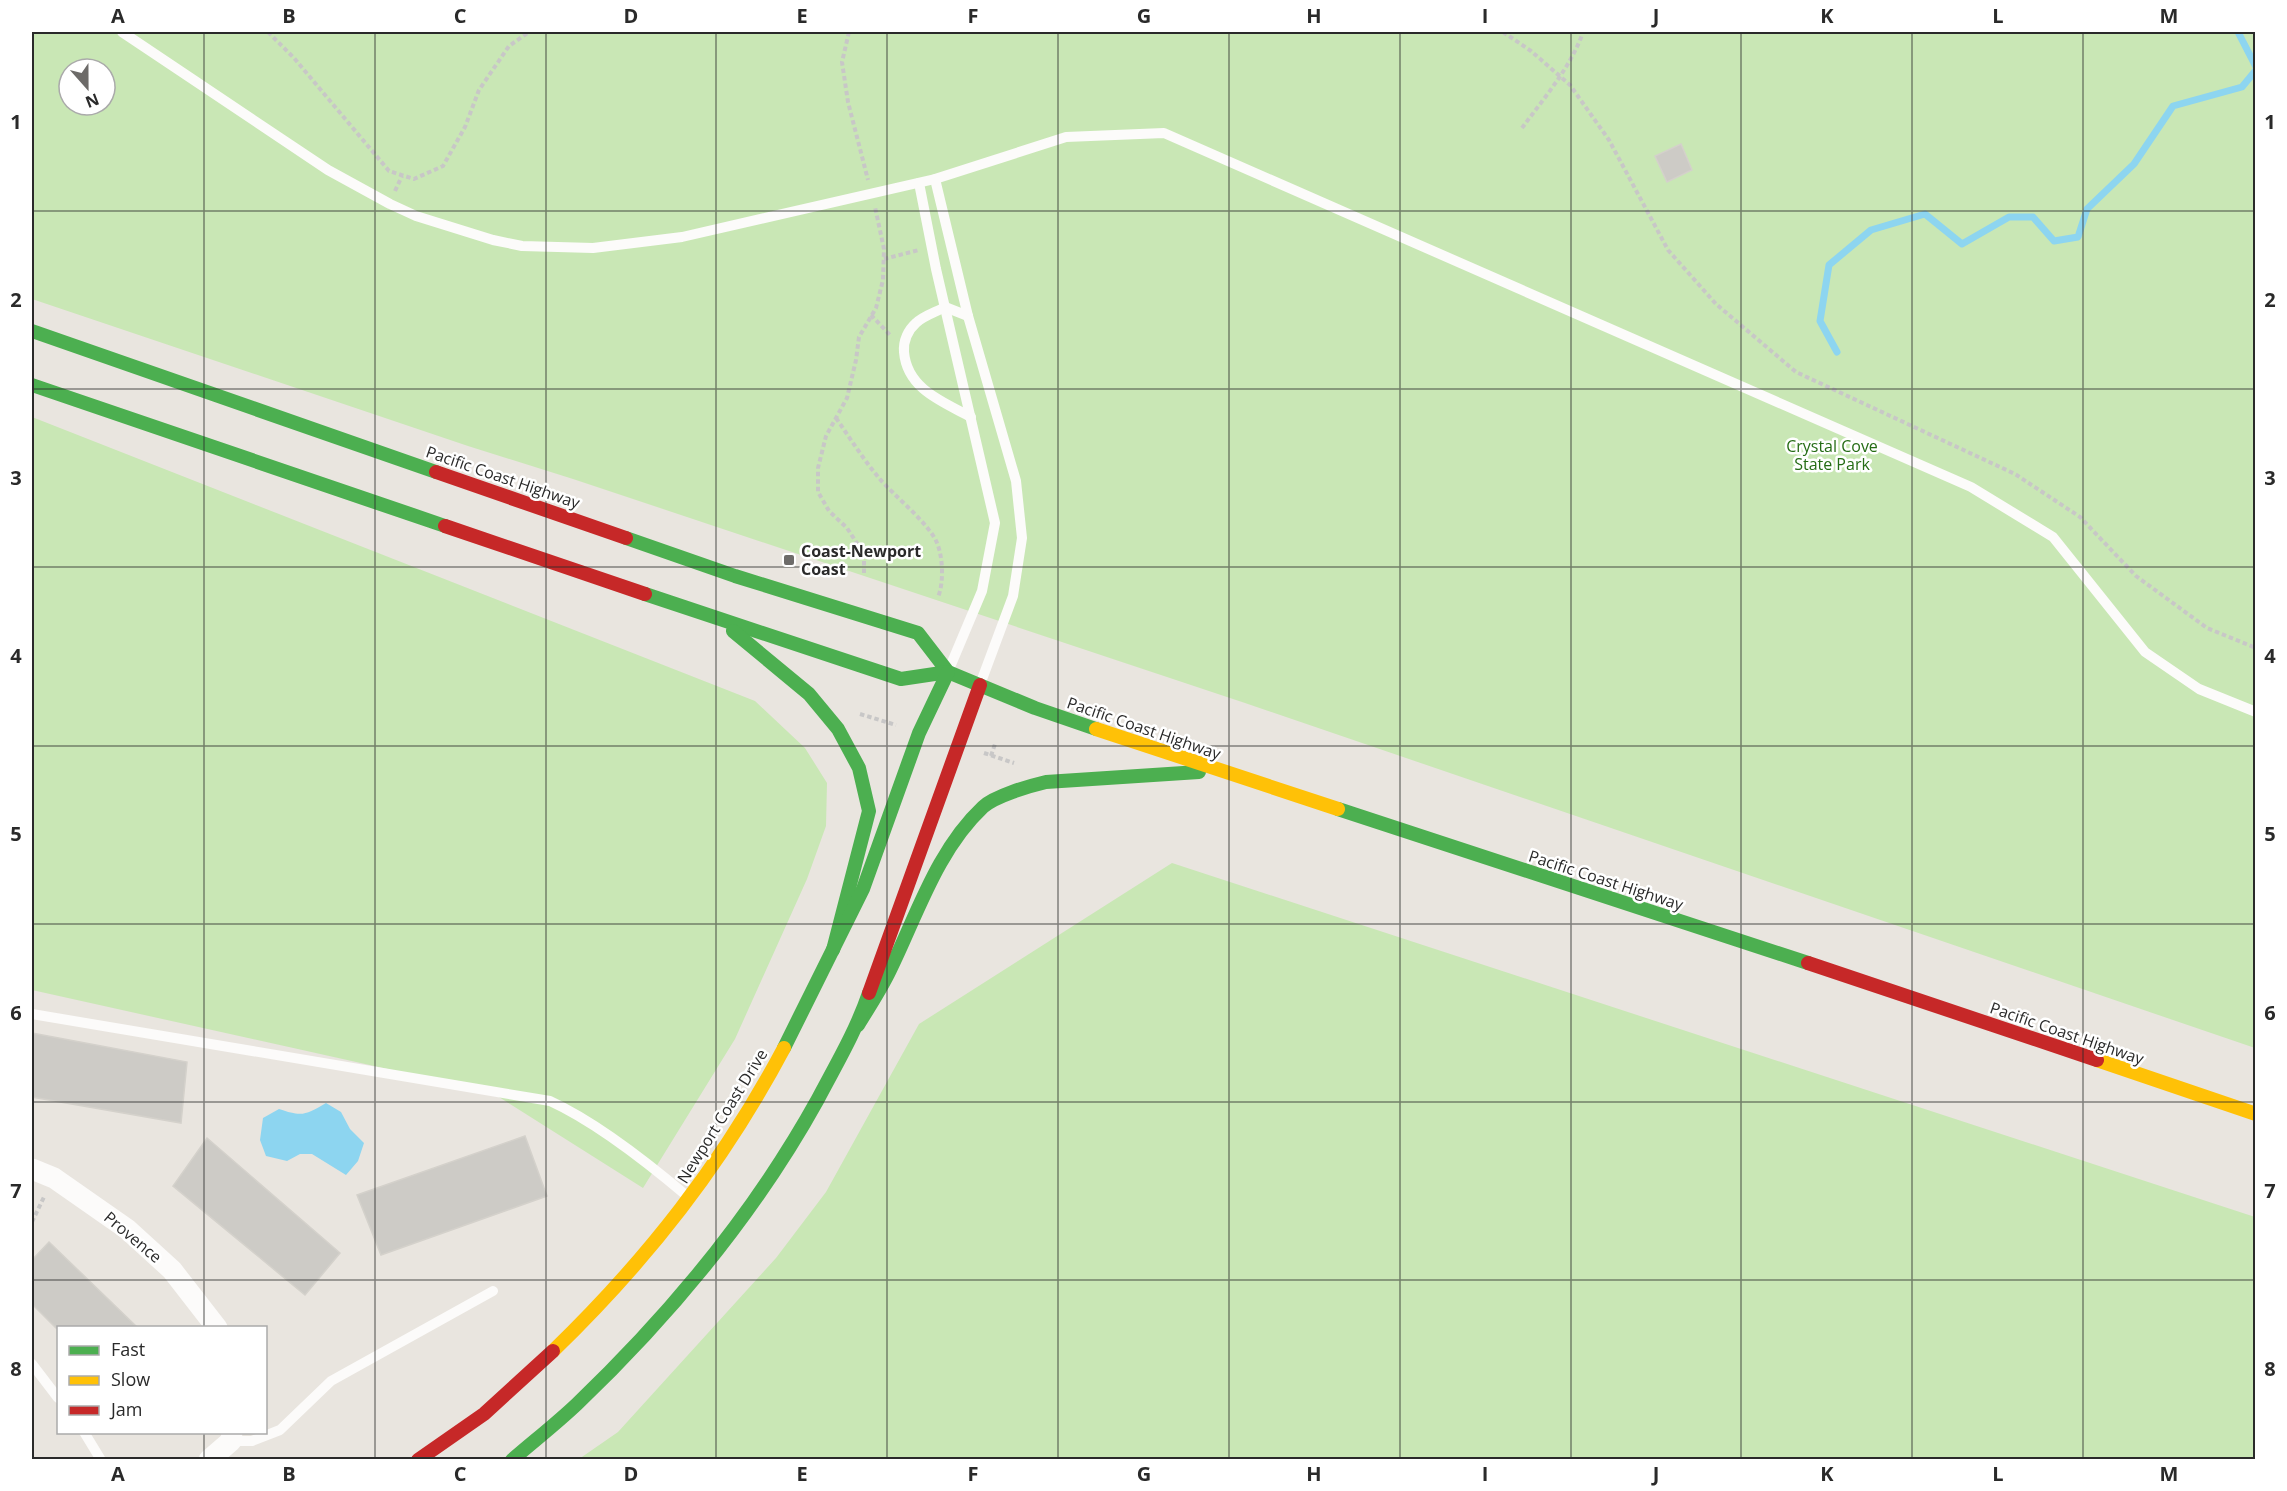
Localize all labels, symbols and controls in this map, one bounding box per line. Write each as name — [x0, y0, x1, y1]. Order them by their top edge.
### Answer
text: A — [111, 2, 125, 29]
text: B — [282, 2, 296, 29]
text: C — [454, 2, 467, 29]
text: D — [624, 2, 638, 29]
text: E — [796, 2, 808, 29]
text: F — [968, 2, 978, 29]
text: G — [1137, 2, 1151, 29]
text: H — [1306, 2, 1322, 29]
text: I — [1482, 2, 1488, 29]
text: J — [1651, 2, 1659, 29]
text: K — [1820, 2, 1834, 29]
text: L — [1992, 2, 2004, 29]
text: M — [2160, 2, 2178, 29]
north arrow — [57, 57, 117, 117]
text: N — [82, 88, 102, 114]
text: 1 — [10, 108, 22, 135]
text: 1 — [2264, 108, 2276, 135]
text: 2 — [10, 286, 22, 313]
text: 2 — [2264, 286, 2276, 313]
park label: Crystal Cove State Park — [1786, 435, 1878, 475]
street label: Pacific Coast Highway — [423, 440, 584, 514]
text: 3 — [10, 464, 22, 491]
text: 3 — [2264, 464, 2276, 491]
place label: Coast-Newport Coast — [801, 540, 921, 580]
marker: Coast-Newport Coast — [782, 553, 796, 567]
text: 4 — [10, 642, 22, 669]
text: 4 — [2264, 642, 2276, 669]
street label: Pacific Coast Highway — [1064, 691, 1225, 765]
text: 5 — [10, 820, 22, 847]
text: 5 — [2264, 820, 2276, 847]
street label: Pacific Coast Highway — [1526, 845, 1687, 916]
street label: Pacific Coast Highway — [1987, 996, 2148, 1070]
text: 6 — [10, 999, 22, 1026]
text: 6 — [2264, 999, 2276, 1026]
street label: Newport Coast Drive — [672, 1045, 772, 1187]
text: 7 — [10, 1177, 22, 1204]
text: 7 — [2264, 1177, 2276, 1204]
street label: Provence — [99, 1206, 167, 1268]
legend — [57, 1326, 267, 1434]
text: Fast — [111, 1337, 145, 1361]
text: 8 — [10, 1355, 22, 1382]
text: 8 — [2264, 1355, 2276, 1382]
text: Slow — [111, 1367, 150, 1391]
text: Jam — [109, 1397, 143, 1421]
text: A — [111, 1460, 125, 1487]
text: B — [282, 1460, 296, 1487]
text: C — [454, 1460, 467, 1487]
text: D — [624, 1460, 638, 1487]
text: E — [796, 1460, 808, 1487]
text: F — [968, 1460, 978, 1487]
text: G — [1137, 1460, 1151, 1487]
text: H — [1306, 1460, 1322, 1487]
text: I — [1482, 1460, 1488, 1487]
text: J — [1651, 1460, 1659, 1487]
text: K — [1820, 1460, 1834, 1487]
text: L — [1992, 1460, 2004, 1487]
text: M — [2160, 1460, 2178, 1487]

